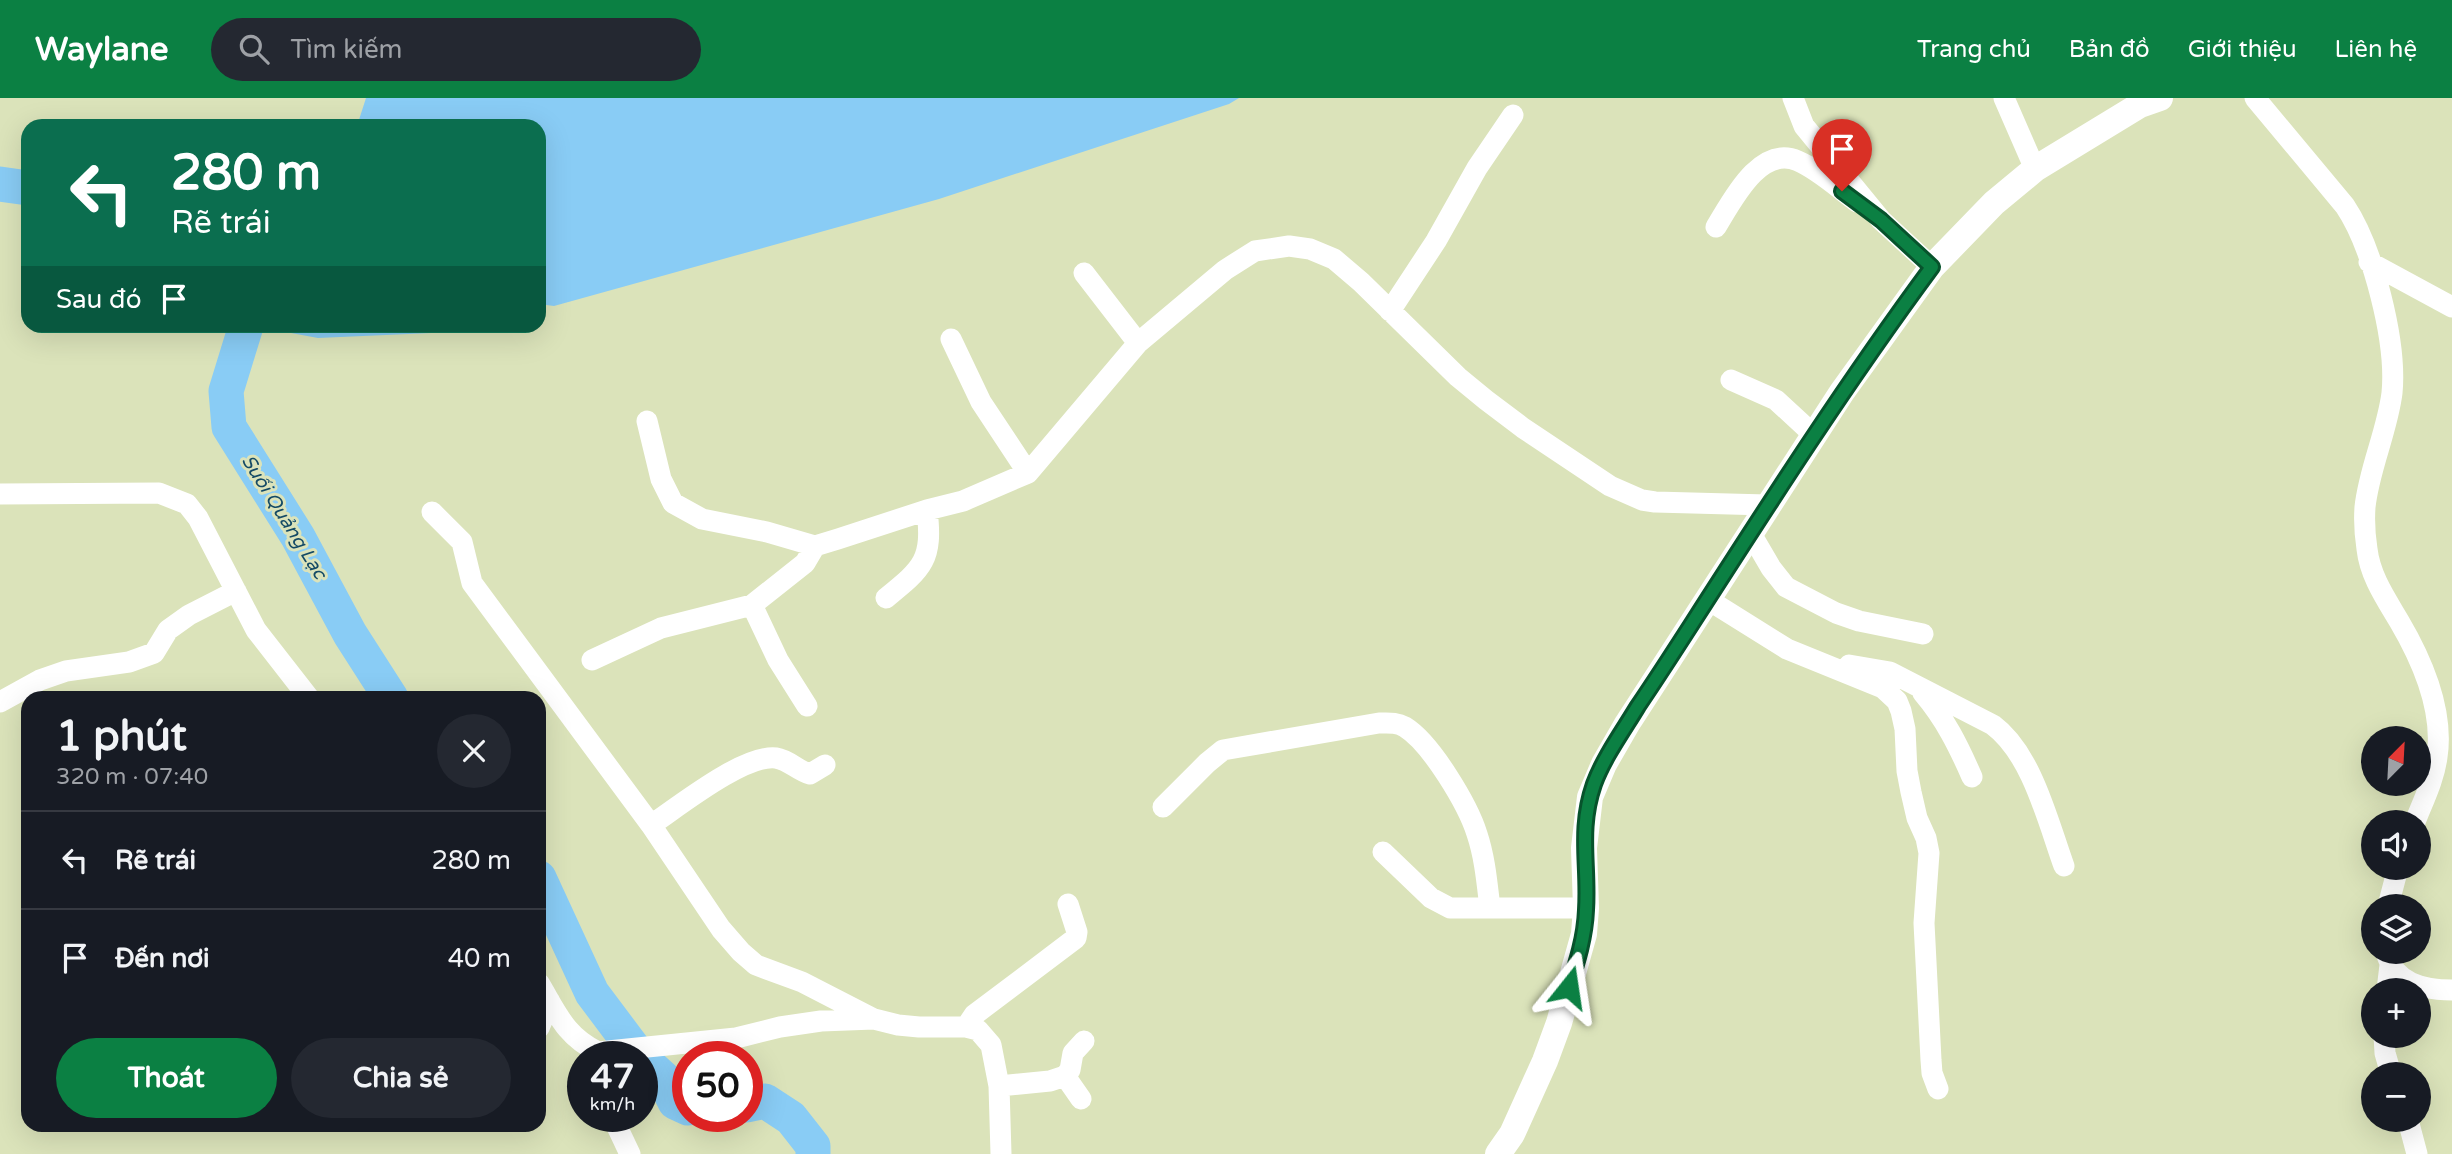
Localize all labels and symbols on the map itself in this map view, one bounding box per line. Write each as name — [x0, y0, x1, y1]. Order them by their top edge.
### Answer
pin — [1812, 119, 1872, 191]
water label: Suối Quảng Lạc — [237, 451, 332, 585]
north arrow — [2361, 726, 2431, 796]
position arrow — [1532, 950, 1606, 1024]
speed limit sign: 50 — [672, 1041, 763, 1132]

